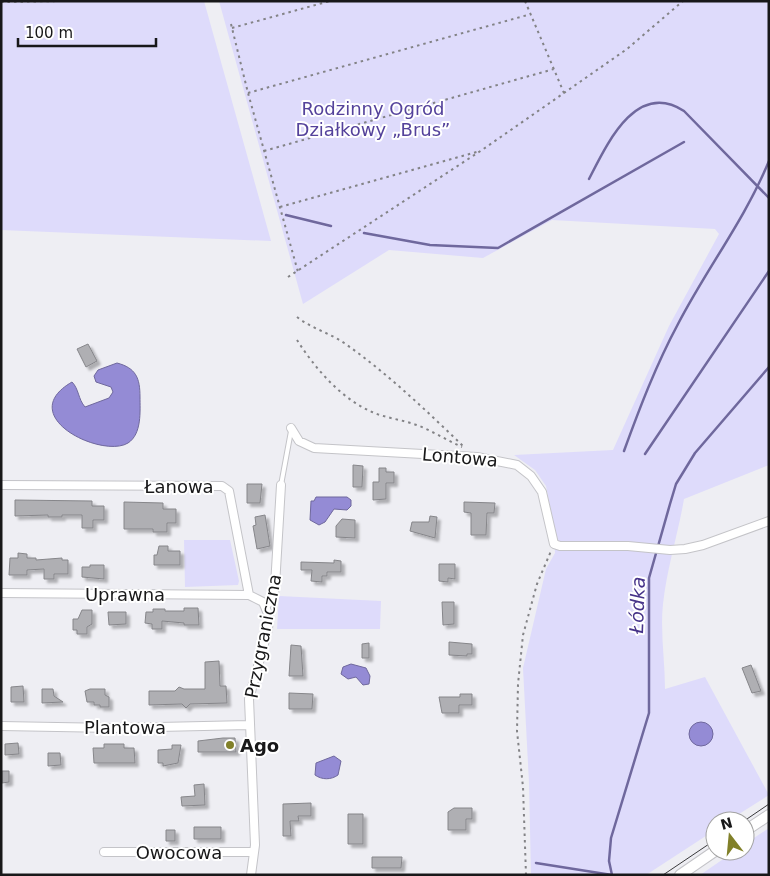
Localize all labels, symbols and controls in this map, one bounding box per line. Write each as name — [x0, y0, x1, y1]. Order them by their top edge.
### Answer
scale bar — [18, 15, 155, 47]
text: 100 m — [25, 24, 73, 42]
park label: Rodzinny Ogród Działkowy „Brus” — [296, 98, 450, 140]
street label: Lontowa — [421, 443, 499, 471]
street label: Łanowa — [143, 476, 214, 497]
street label: Przygraniczna — [241, 572, 285, 700]
water label: Łódka — [625, 576, 649, 635]
street label: Uprawna — [85, 584, 165, 605]
street label: Plantowa — [84, 717, 166, 738]
place label: Ago — [240, 735, 279, 756]
marker: Ago — [224, 739, 236, 751]
north arrow — [705, 811, 755, 861]
text: N — [719, 814, 734, 833]
street label: Owocowa — [136, 842, 222, 863]

